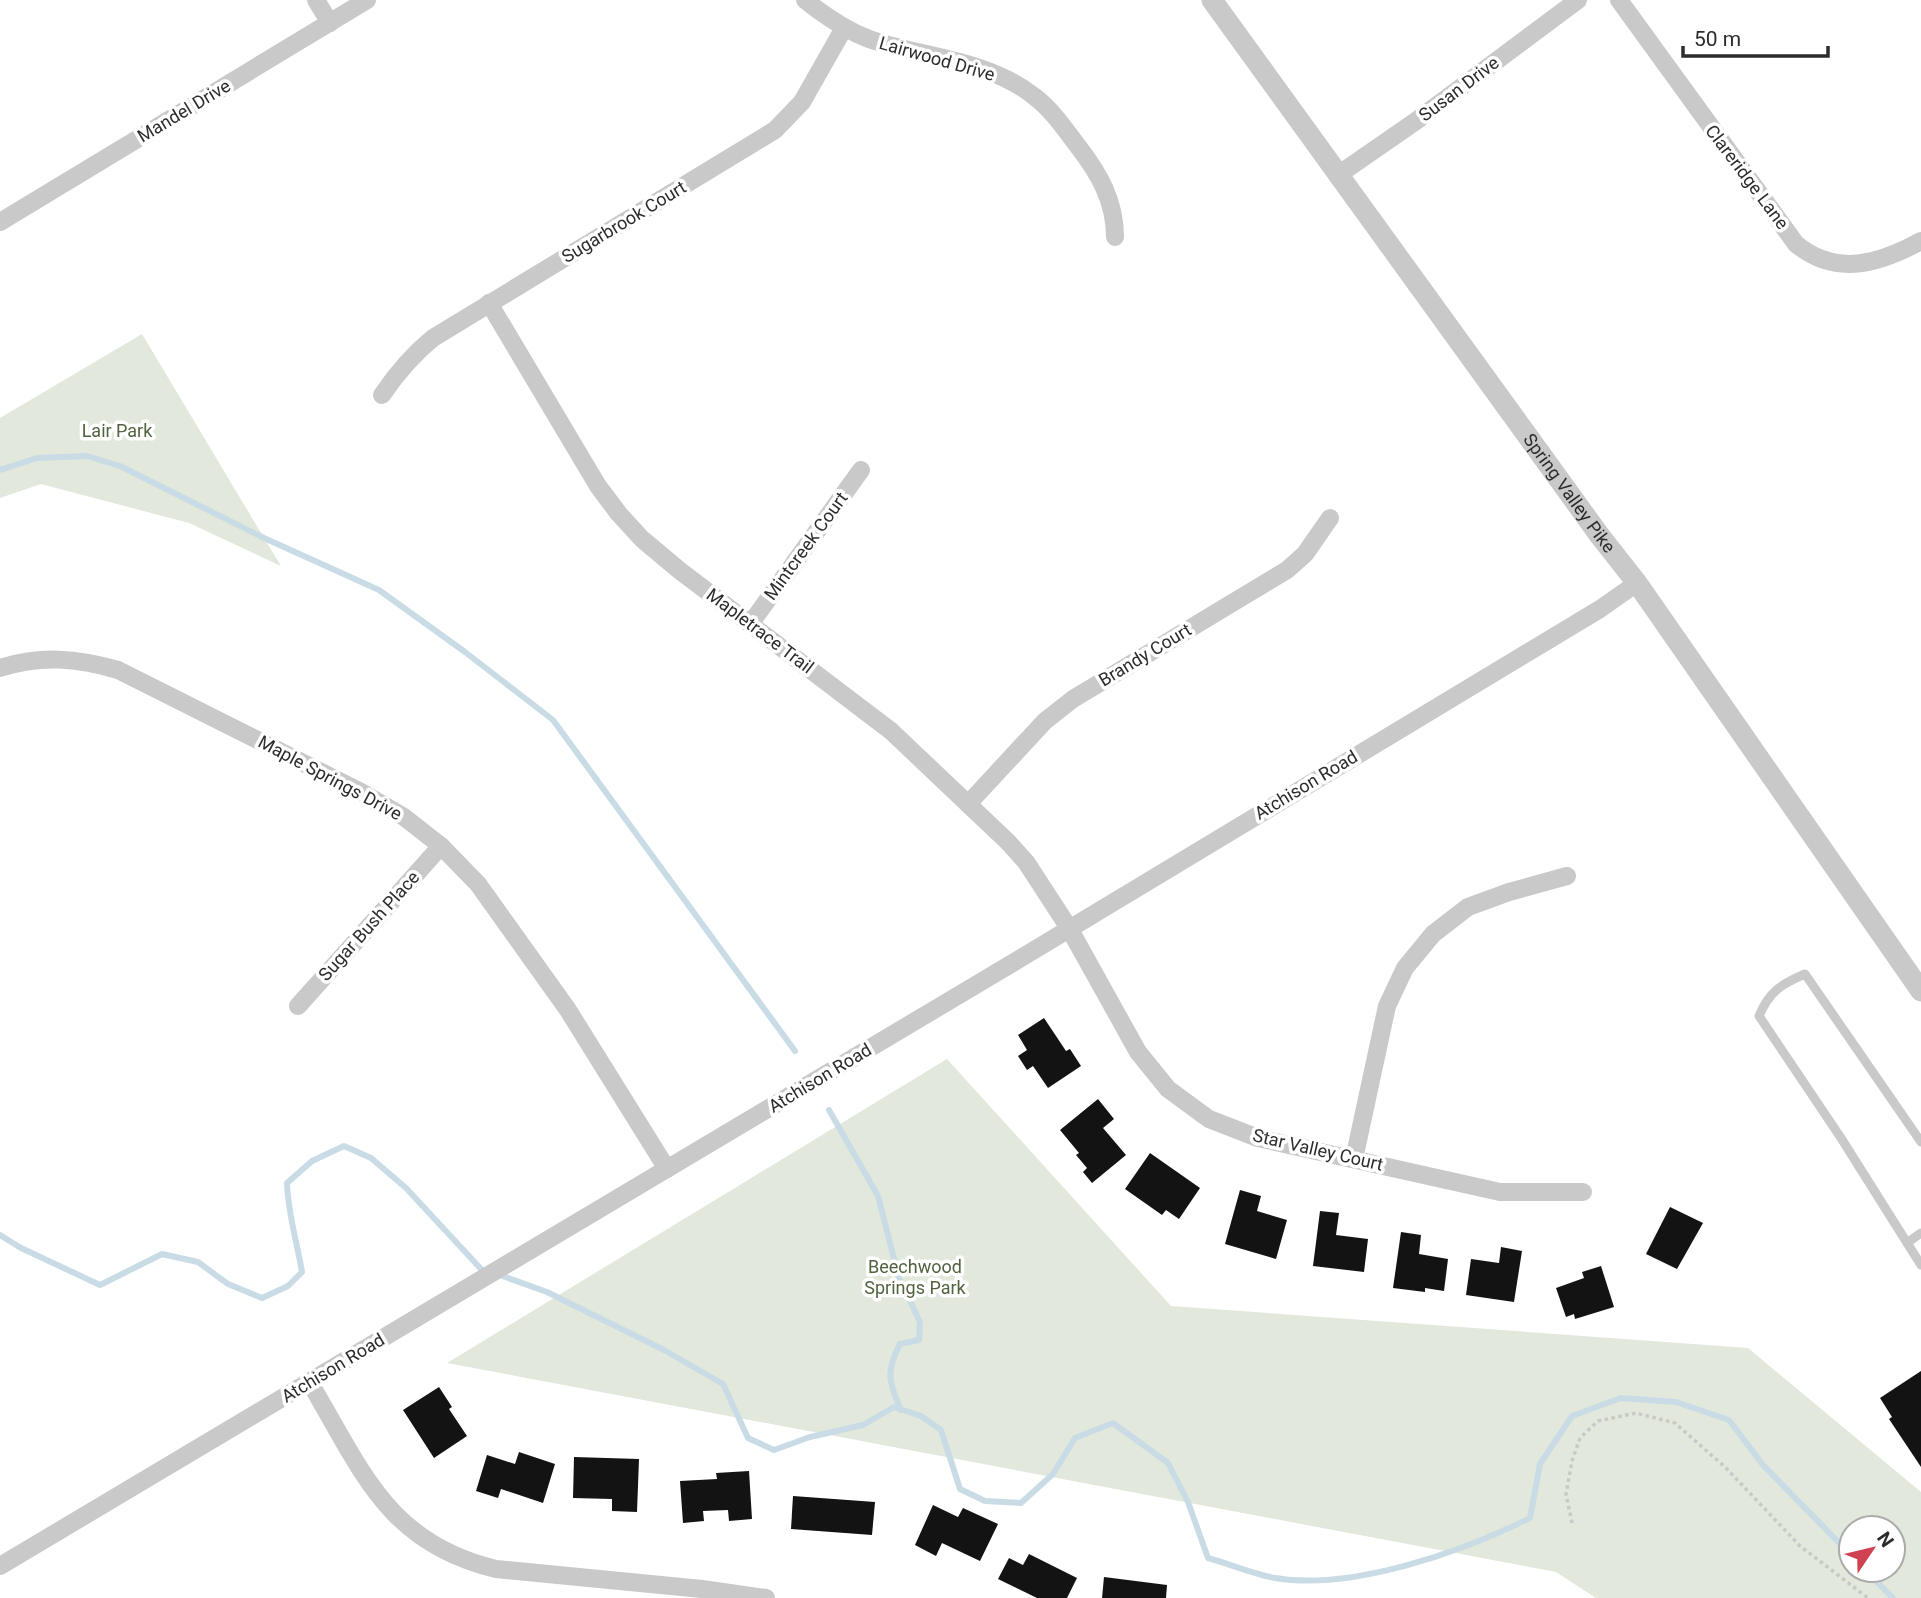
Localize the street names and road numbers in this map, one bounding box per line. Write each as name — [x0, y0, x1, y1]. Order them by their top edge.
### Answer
street label: Lairwood Drive — [877, 32, 997, 85]
street label: Susan Drive — [1415, 52, 1503, 125]
street label: Mandel Drive — [134, 75, 234, 146]
street label: Clareridge Lane — [1701, 120, 1793, 233]
street label: Sugarbrook Court — [558, 176, 690, 267]
street label: Spring Valley Pike — [1519, 429, 1620, 557]
street label: Mintcreek Court — [759, 488, 852, 604]
street label: Mapletrace Trail — [703, 584, 818, 678]
street label: Brandy Court — [1095, 619, 1195, 690]
street label: Maple Springs Drive — [255, 731, 406, 824]
street label: Atchison Road — [1250, 746, 1361, 824]
street label: Sugar Bush Place — [314, 866, 423, 985]
street label: Atchison Road — [764, 1039, 875, 1117]
street label: Star Valley Court — [1251, 1124, 1386, 1175]
street label: Atchison Road — [277, 1329, 388, 1407]

